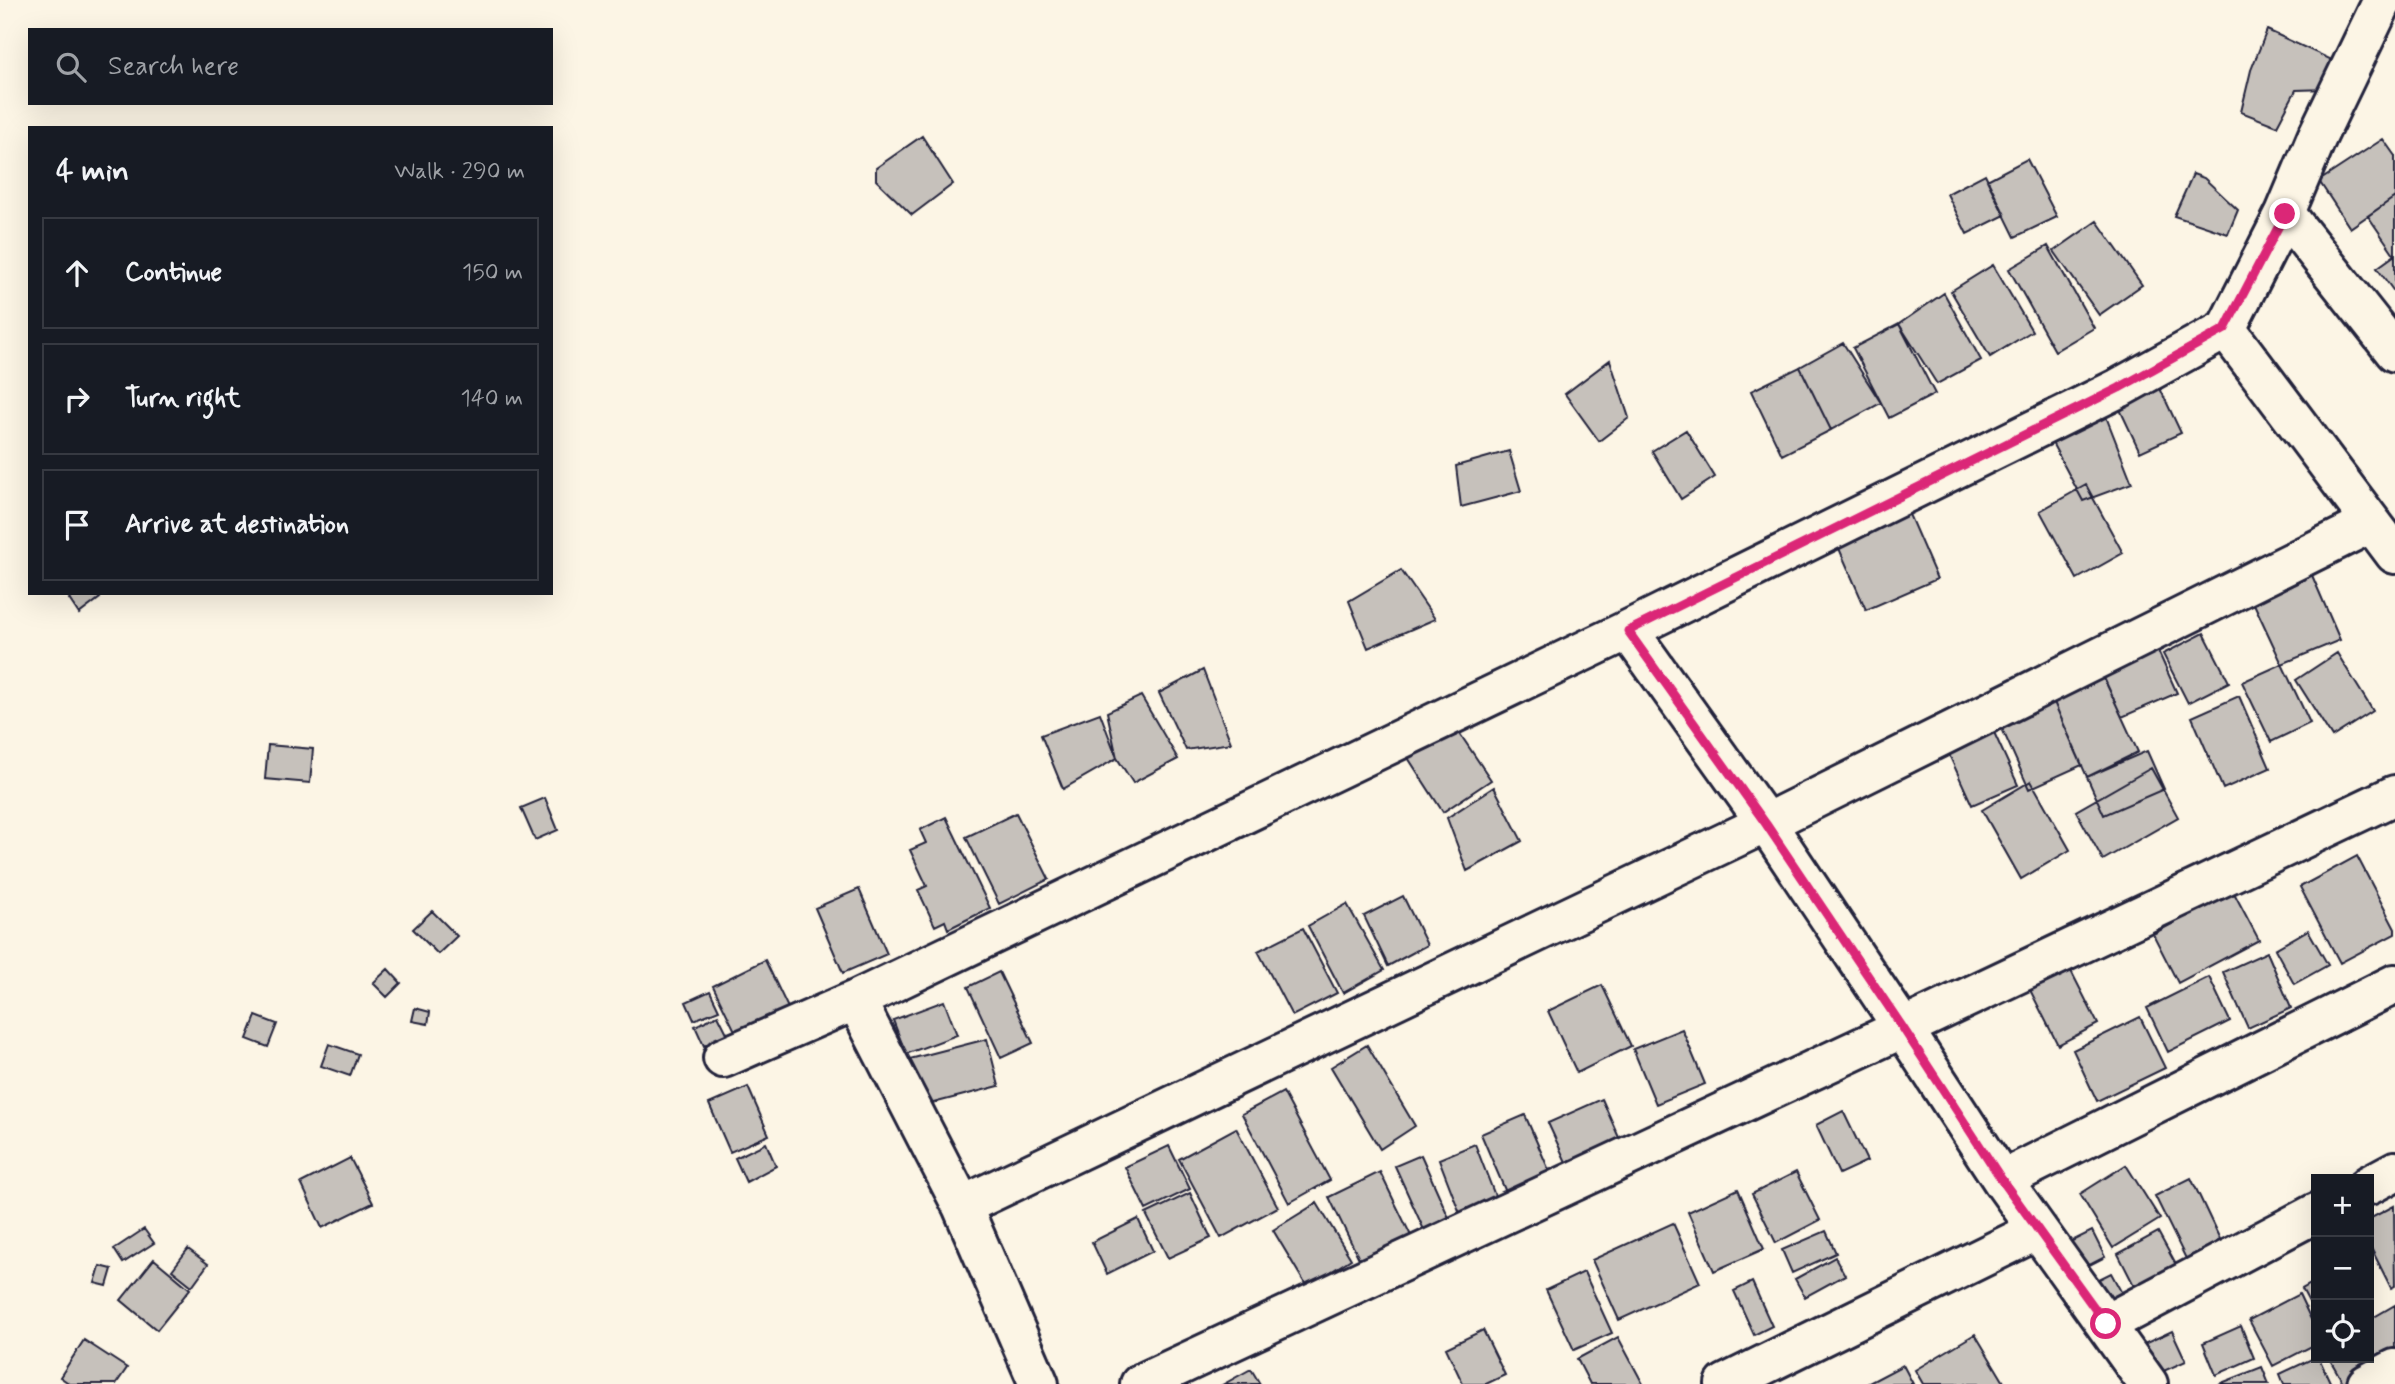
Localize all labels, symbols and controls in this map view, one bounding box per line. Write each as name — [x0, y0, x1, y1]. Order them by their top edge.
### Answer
search box — [28, 28, 553, 105]
icon: search — [52, 48, 90, 86]
text: Search here — [108, 50, 239, 84]
text: 4 min — [56, 152, 129, 191]
text: Walk · 290 m — [394, 157, 525, 187]
route end — [2269, 198, 2300, 229]
icon: ahead — [58, 254, 96, 292]
text: Continue — [125, 256, 222, 290]
text: 150 m — [462, 258, 523, 288]
icon: right — [58, 380, 96, 418]
text: Turn right — [125, 382, 241, 416]
text: 140 m — [460, 384, 523, 414]
icon: arrive — [58, 506, 96, 544]
text: Arrive at destination — [125, 508, 349, 542]
map controls — [2311, 1174, 2374, 1363]
button: + — [2311, 1174, 2374, 1237]
button: − — [2311, 1237, 2374, 1300]
button: locate — [2311, 1300, 2374, 1363]
route start — [2090, 1308, 2121, 1339]

